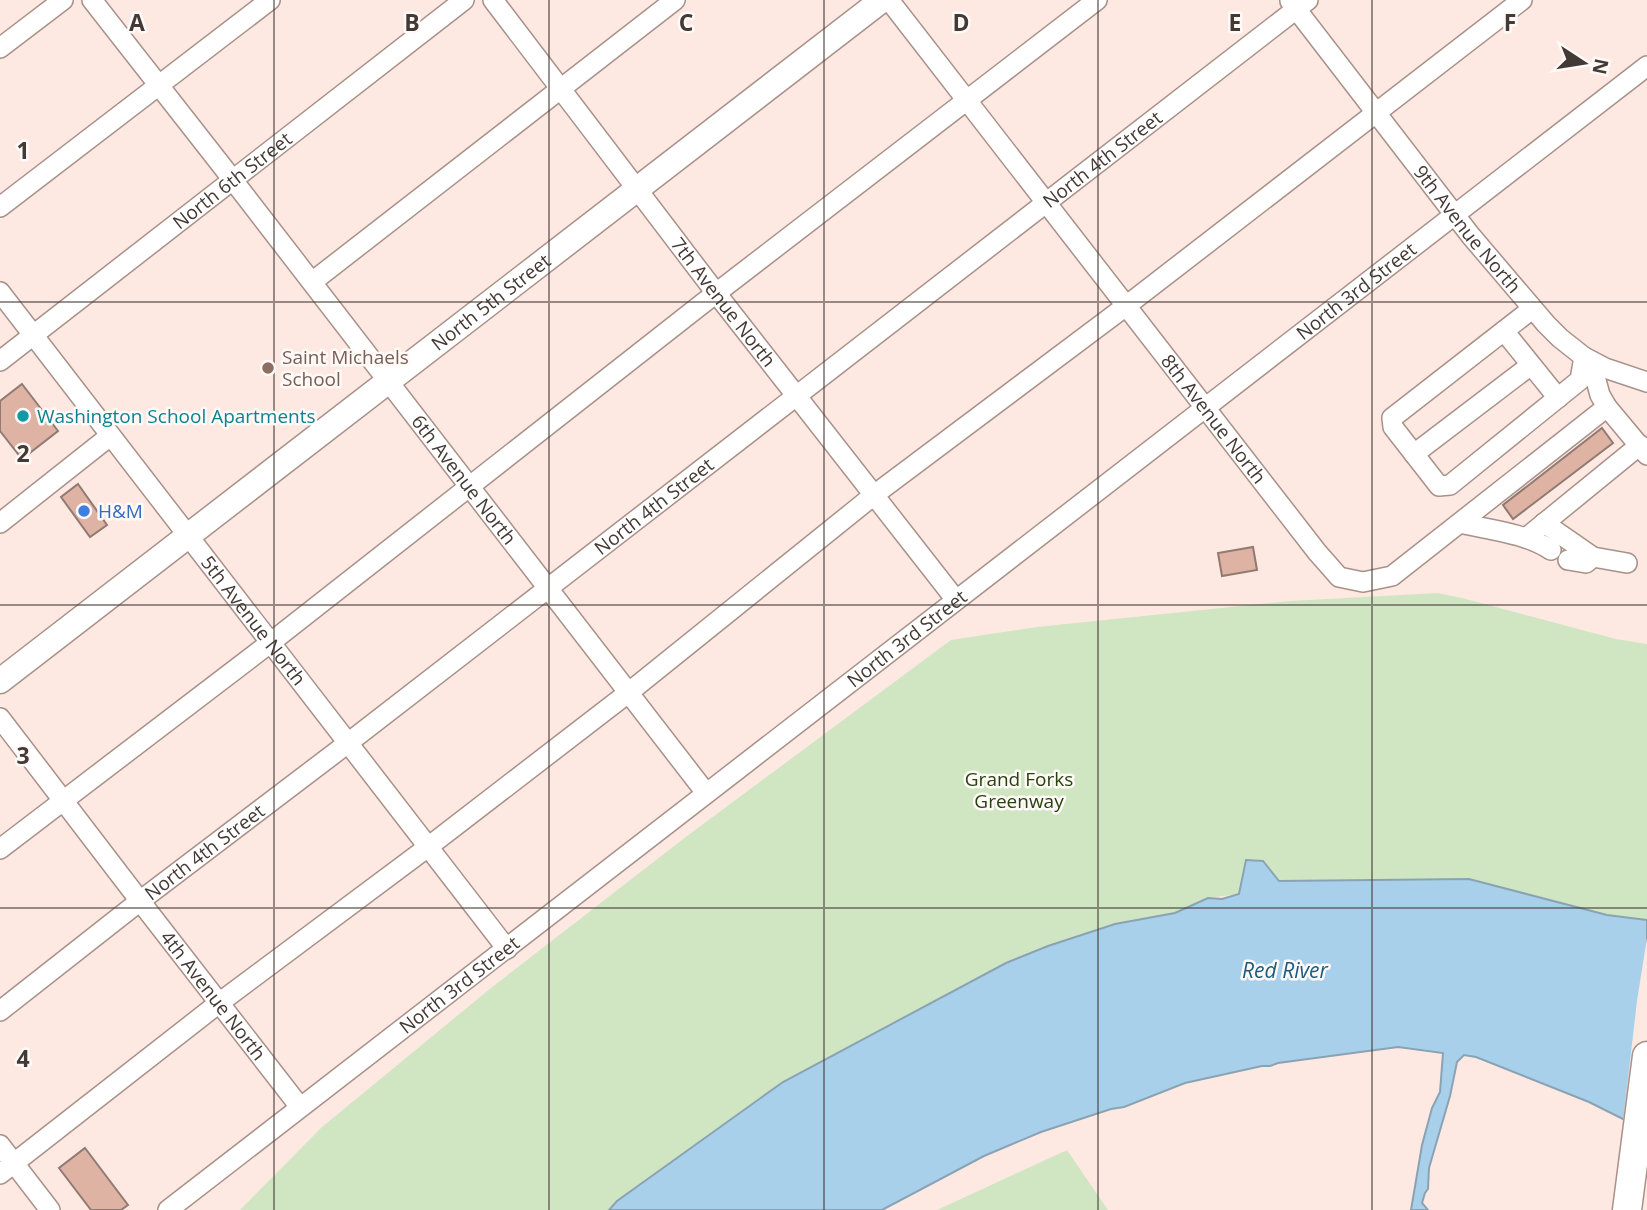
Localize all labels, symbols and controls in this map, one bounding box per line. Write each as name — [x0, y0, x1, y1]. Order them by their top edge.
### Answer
text: A — [129, 6, 145, 38]
text: B — [404, 6, 420, 38]
text: C — [679, 6, 693, 38]
text: D — [952, 6, 970, 38]
text: E — [1229, 6, 1241, 38]
text: F — [1504, 6, 1516, 38]
north arrow — [1549, 28, 1619, 98]
text: N — [1586, 56, 1615, 77]
street label: North 4th Street — [1037, 105, 1167, 214]
street label: North 6th Street — [167, 126, 297, 235]
text: 1 — [16, 134, 30, 166]
street label: 9th Avenue North — [1408, 160, 1527, 298]
street label: 7th Avenue North — [665, 232, 782, 372]
street label: North 3rd Street — [1291, 236, 1422, 346]
street label: North 5th Street — [426, 248, 556, 356]
place label: Saint Michaels School — [282, 344, 409, 392]
street label: 8th Avenue North — [1155, 349, 1272, 489]
marker: Saint Michaels School — [260, 360, 276, 376]
place label: Washington School Apartments — [37, 403, 316, 429]
marker: Washington School Apartments — [15, 408, 31, 424]
street label: 6th Avenue North — [406, 409, 522, 550]
text: 2 — [16, 437, 30, 469]
street label: North 4th Street — [589, 452, 719, 561]
place label: H&M — [98, 498, 143, 524]
marker: H&M — [76, 503, 92, 519]
street label: 5th Avenue North — [195, 550, 312, 691]
street label: North 3rd Street — [841, 584, 972, 693]
text: 3 — [16, 739, 30, 771]
park label: Grand Forks Greenway — [965, 766, 1073, 814]
street label: North 4th Street — [139, 798, 270, 906]
street label: 4th Avenue North — [155, 925, 272, 1066]
street label: North 3rd Street — [394, 930, 525, 1040]
water label: Red River — [1242, 956, 1329, 984]
text: 4 — [16, 1042, 30, 1074]

